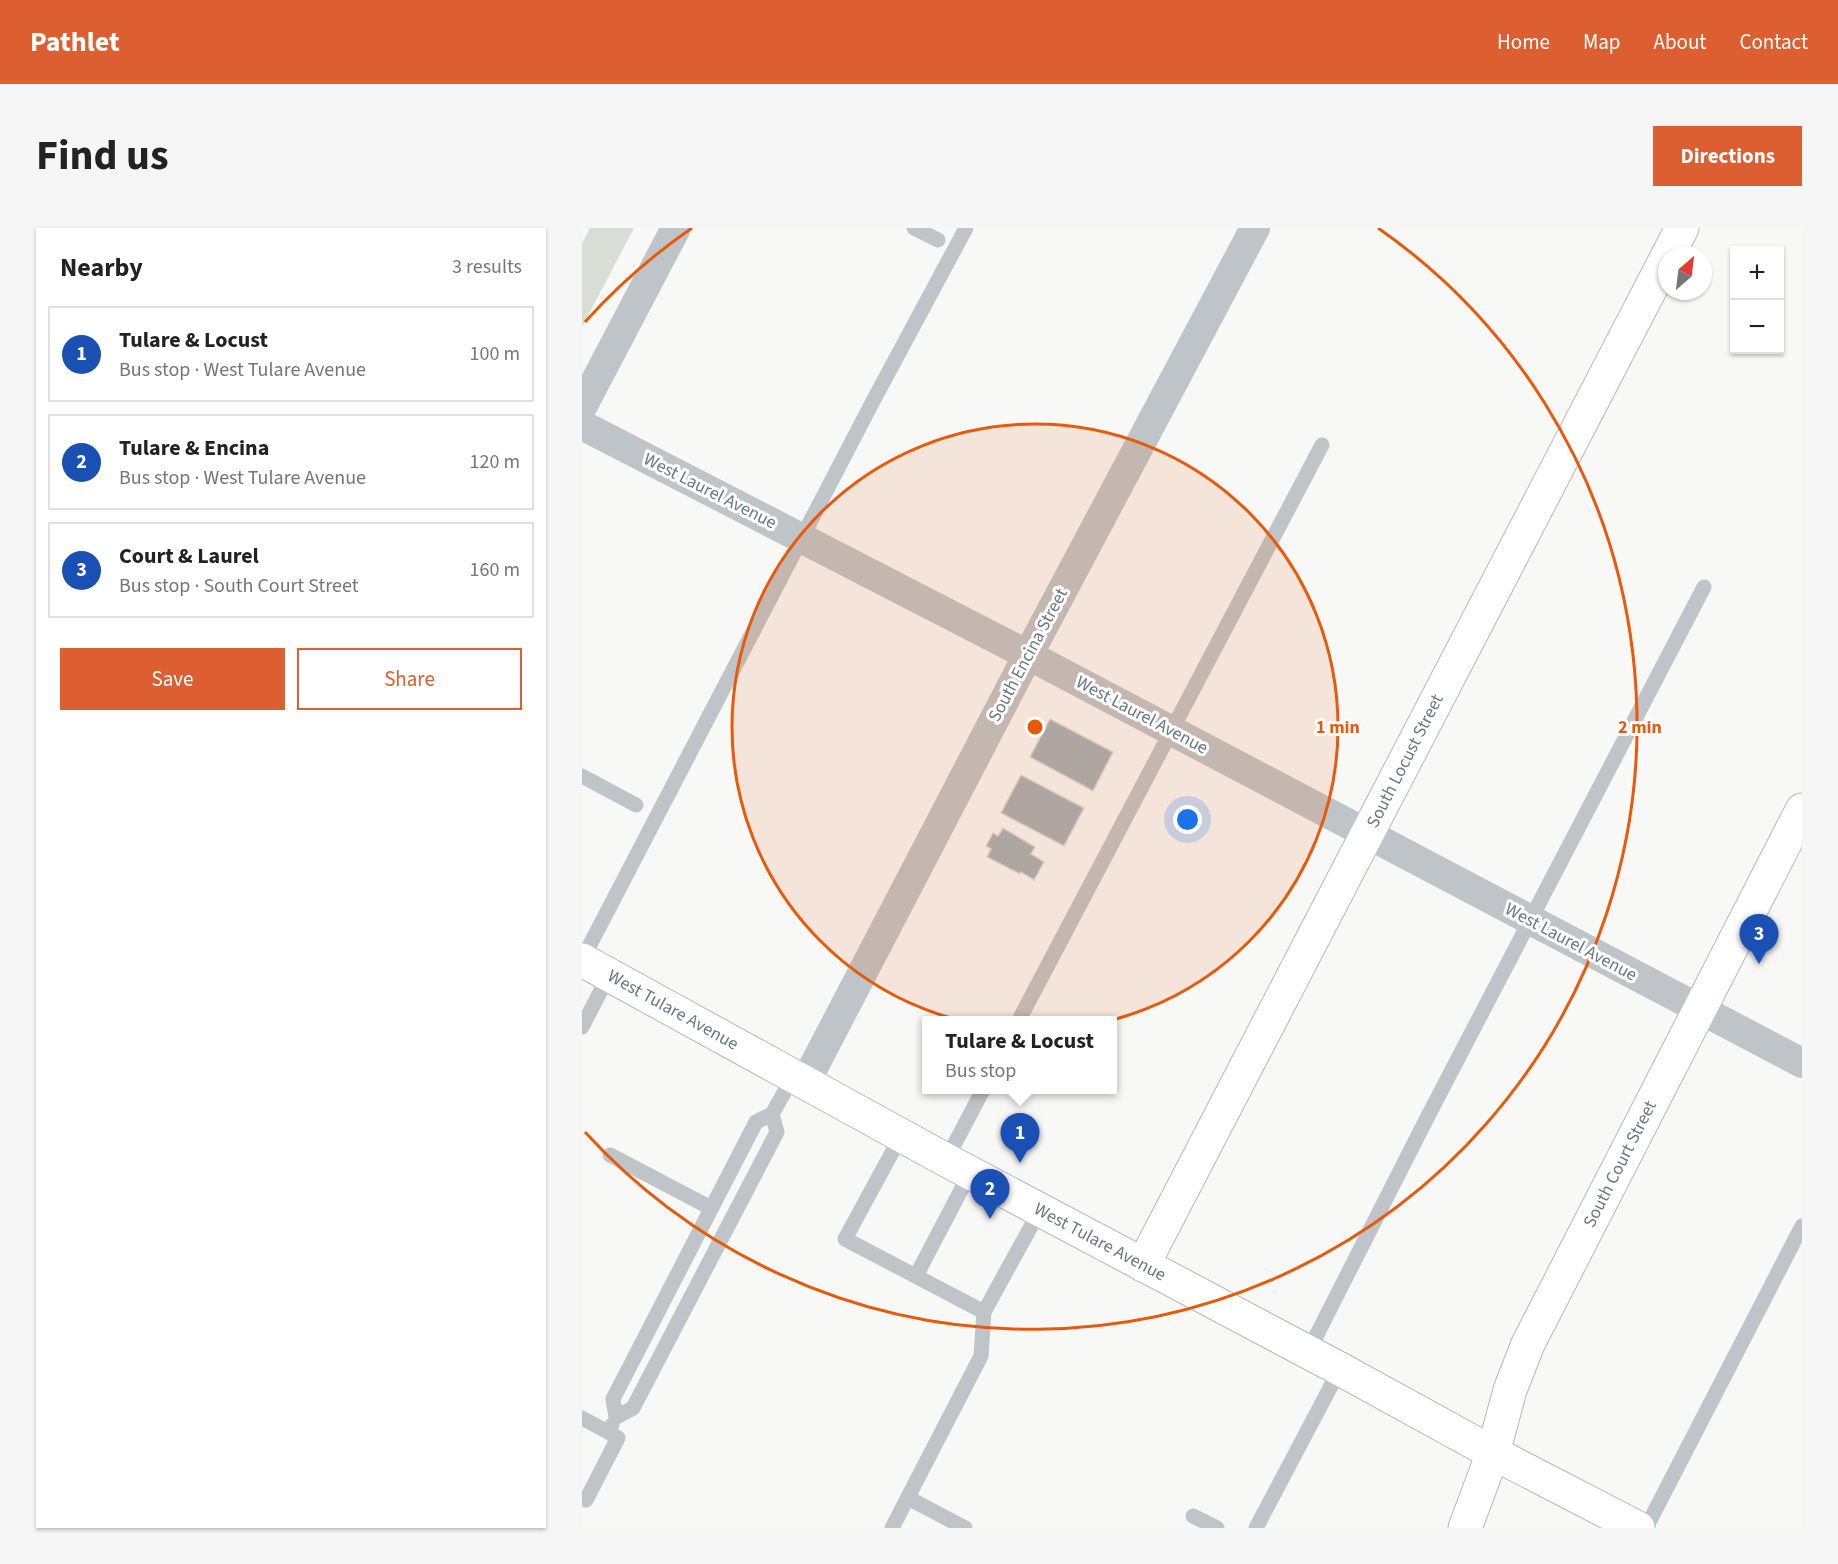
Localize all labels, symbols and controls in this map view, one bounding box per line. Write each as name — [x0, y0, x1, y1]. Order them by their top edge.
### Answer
text: Pathlet — [30, 22, 120, 62]
text: Home — [1497, 27, 1550, 57]
text: Map — [1583, 27, 1621, 57]
text: About — [1654, 27, 1706, 57]
text: Contact — [1739, 27, 1808, 57]
text: Find us — [36, 126, 169, 186]
button: Directions — [1653, 126, 1802, 186]
north arrow — [1658, 246, 1712, 300]
map controls — [1730, 246, 1784, 354]
button: + — [1730, 246, 1784, 300]
text: Nearby — [60, 249, 143, 286]
text: 3 results — [452, 253, 522, 281]
button: − — [1730, 300, 1784, 354]
text: Tulare & Locust — [119, 324, 268, 356]
text: 1 — [76, 340, 87, 368]
text: 100 m — [470, 340, 520, 368]
text: Bus stop · West Tulare Avenue — [119, 356, 366, 384]
text: Tulare & Encina — [119, 432, 269, 464]
street label: West Laurel Avenue — [639, 447, 781, 535]
text: 2 — [76, 448, 87, 476]
text: 120 m — [470, 448, 520, 476]
text: Bus stop · West Tulare Avenue — [119, 464, 366, 492]
text: Court & Laurel — [119, 540, 259, 572]
text: 3 — [76, 556, 87, 584]
text: 160 m — [470, 556, 520, 584]
text: Bus stop · South Court Street — [119, 572, 358, 600]
street label: South Encina Street — [982, 584, 1074, 726]
button: Save — [60, 648, 285, 710]
button: Share — [297, 648, 522, 710]
street label: West Laurel Avenue — [1072, 670, 1212, 760]
street label: South Locust Street — [1361, 690, 1449, 832]
text: 1 min — [1316, 715, 1360, 740]
text: 2 min — [1618, 715, 1662, 740]
centre of rings — [1025, 717, 1045, 737]
your location — [1173, 805, 1202, 834]
street label: West Laurel Avenue — [1501, 897, 1641, 987]
pin: 3 — [1740, 914, 1778, 964]
street label: West Tulare Avenue — [603, 964, 743, 1056]
popup — [922, 1016, 1117, 1094]
text: Tulare & Locust — [945, 1025, 1094, 1057]
text: Bus stop — [945, 1057, 1016, 1085]
street label: South Court Street — [1577, 1096, 1663, 1232]
pin: 1 — [1000, 1114, 1040, 1163]
pin: 2 — [970, 1170, 1010, 1219]
street label: West Tulare Avenue — [1030, 1197, 1171, 1287]

